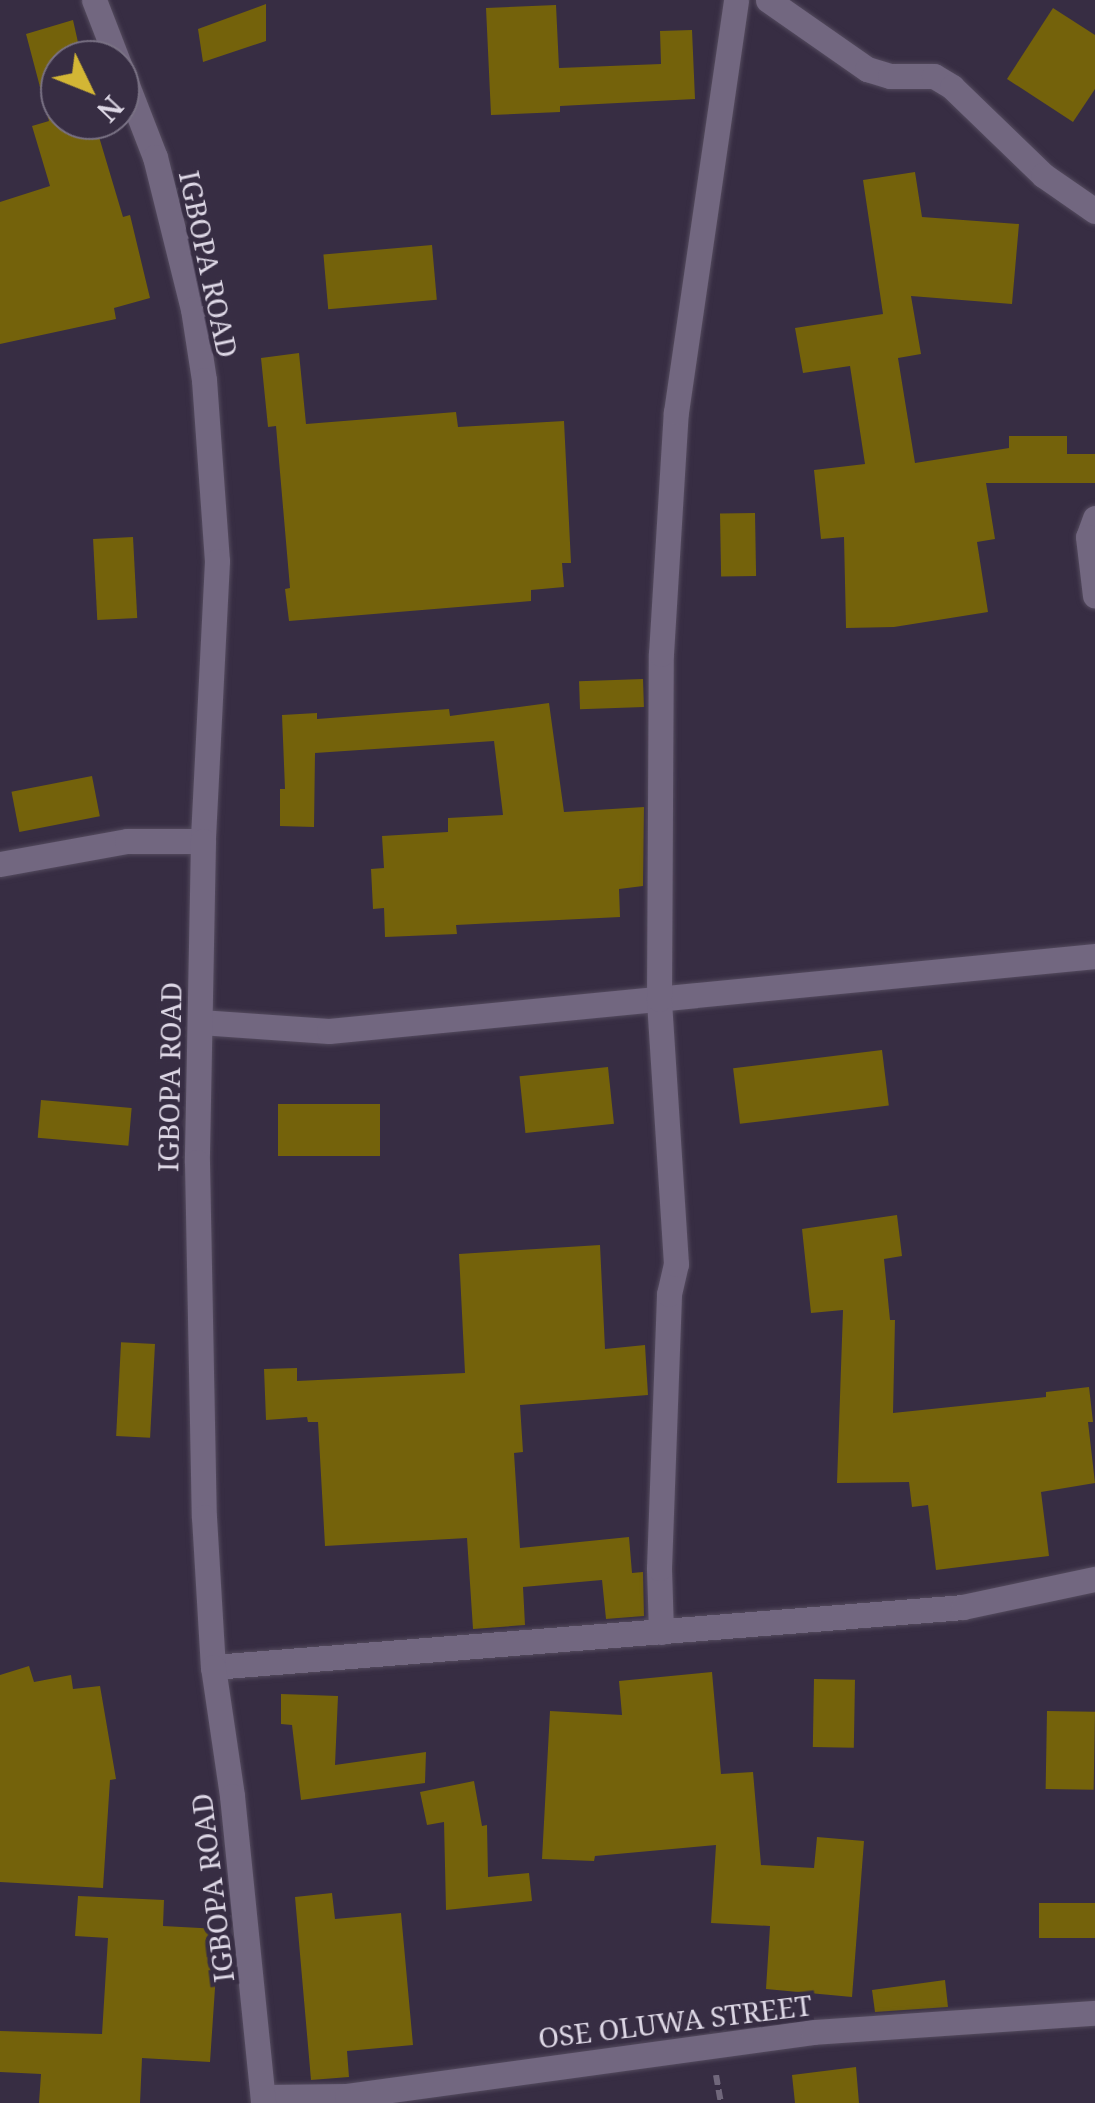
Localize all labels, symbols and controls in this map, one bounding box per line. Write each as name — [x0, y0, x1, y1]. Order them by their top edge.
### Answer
north arrow — [40, 40, 140, 140]
text: N — [89, 88, 132, 130]
street label: IGBOPA ROAD — [173, 168, 245, 360]
street label: IGBOPA ROAD — [151, 982, 187, 1172]
street label: IGBOPA ROAD — [184, 1792, 240, 1984]
street label: OSE OLUWA STREET — [536, 1988, 814, 2054]

